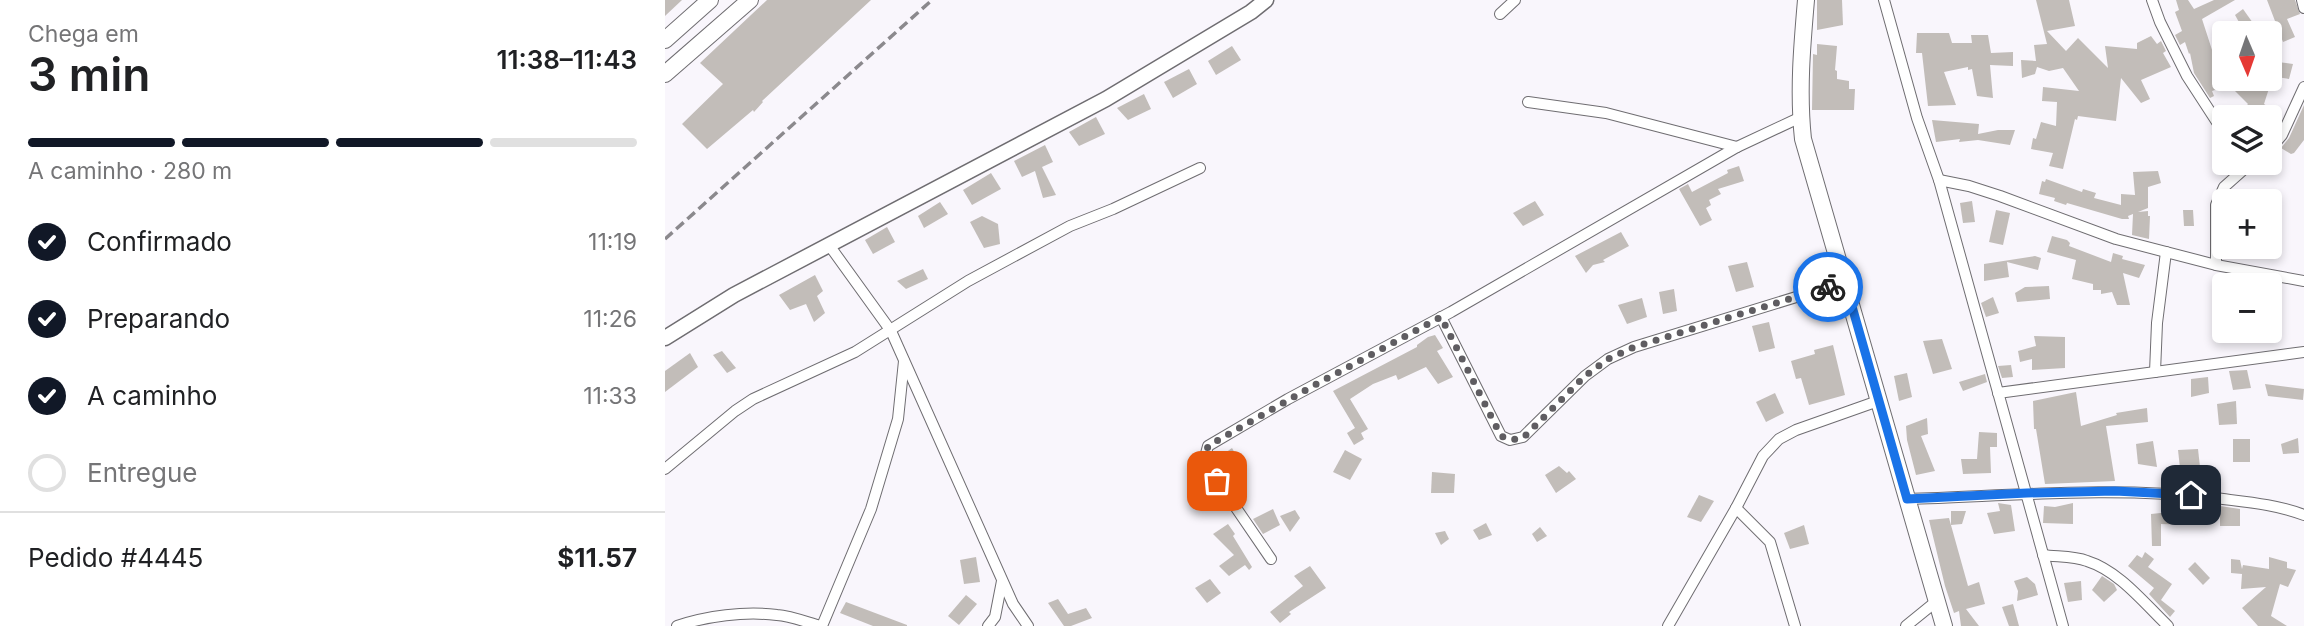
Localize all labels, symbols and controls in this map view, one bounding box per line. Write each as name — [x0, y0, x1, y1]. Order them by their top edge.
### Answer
text: Chega em — [28, 20, 139, 48]
north arrow — [2212, 21, 2282, 91]
map controls — [2212, 21, 2282, 343]
text: 11:38–11:43 — [496, 44, 637, 75]
text: 3 min — [28, 46, 150, 102]
button: layers — [2212, 105, 2282, 175]
text: A caminho · 280 m — [28, 157, 232, 185]
button: + — [2212, 189, 2282, 259]
icon: check — [28, 223, 66, 261]
text: Confirmado — [87, 226, 232, 257]
text: 11:19 — [588, 228, 637, 256]
courier — [1793, 252, 1863, 322]
icon: bike — [1809, 268, 1847, 306]
button: − — [2212, 273, 2282, 343]
icon: check — [28, 300, 66, 338]
text: Preparando — [87, 303, 230, 334]
text: 11:26 — [583, 305, 637, 333]
icon: check — [28, 377, 66, 415]
text: A caminho — [87, 380, 217, 411]
text: 11:33 — [583, 382, 637, 410]
pin — [1187, 451, 1247, 511]
text: Entregue — [87, 457, 198, 488]
icon: bag — [1198, 462, 1236, 500]
pin — [2161, 465, 2221, 525]
icon: home — [2172, 476, 2210, 514]
text: Pedido #4445 — [28, 542, 203, 573]
text: $11.57 — [557, 542, 637, 573]

